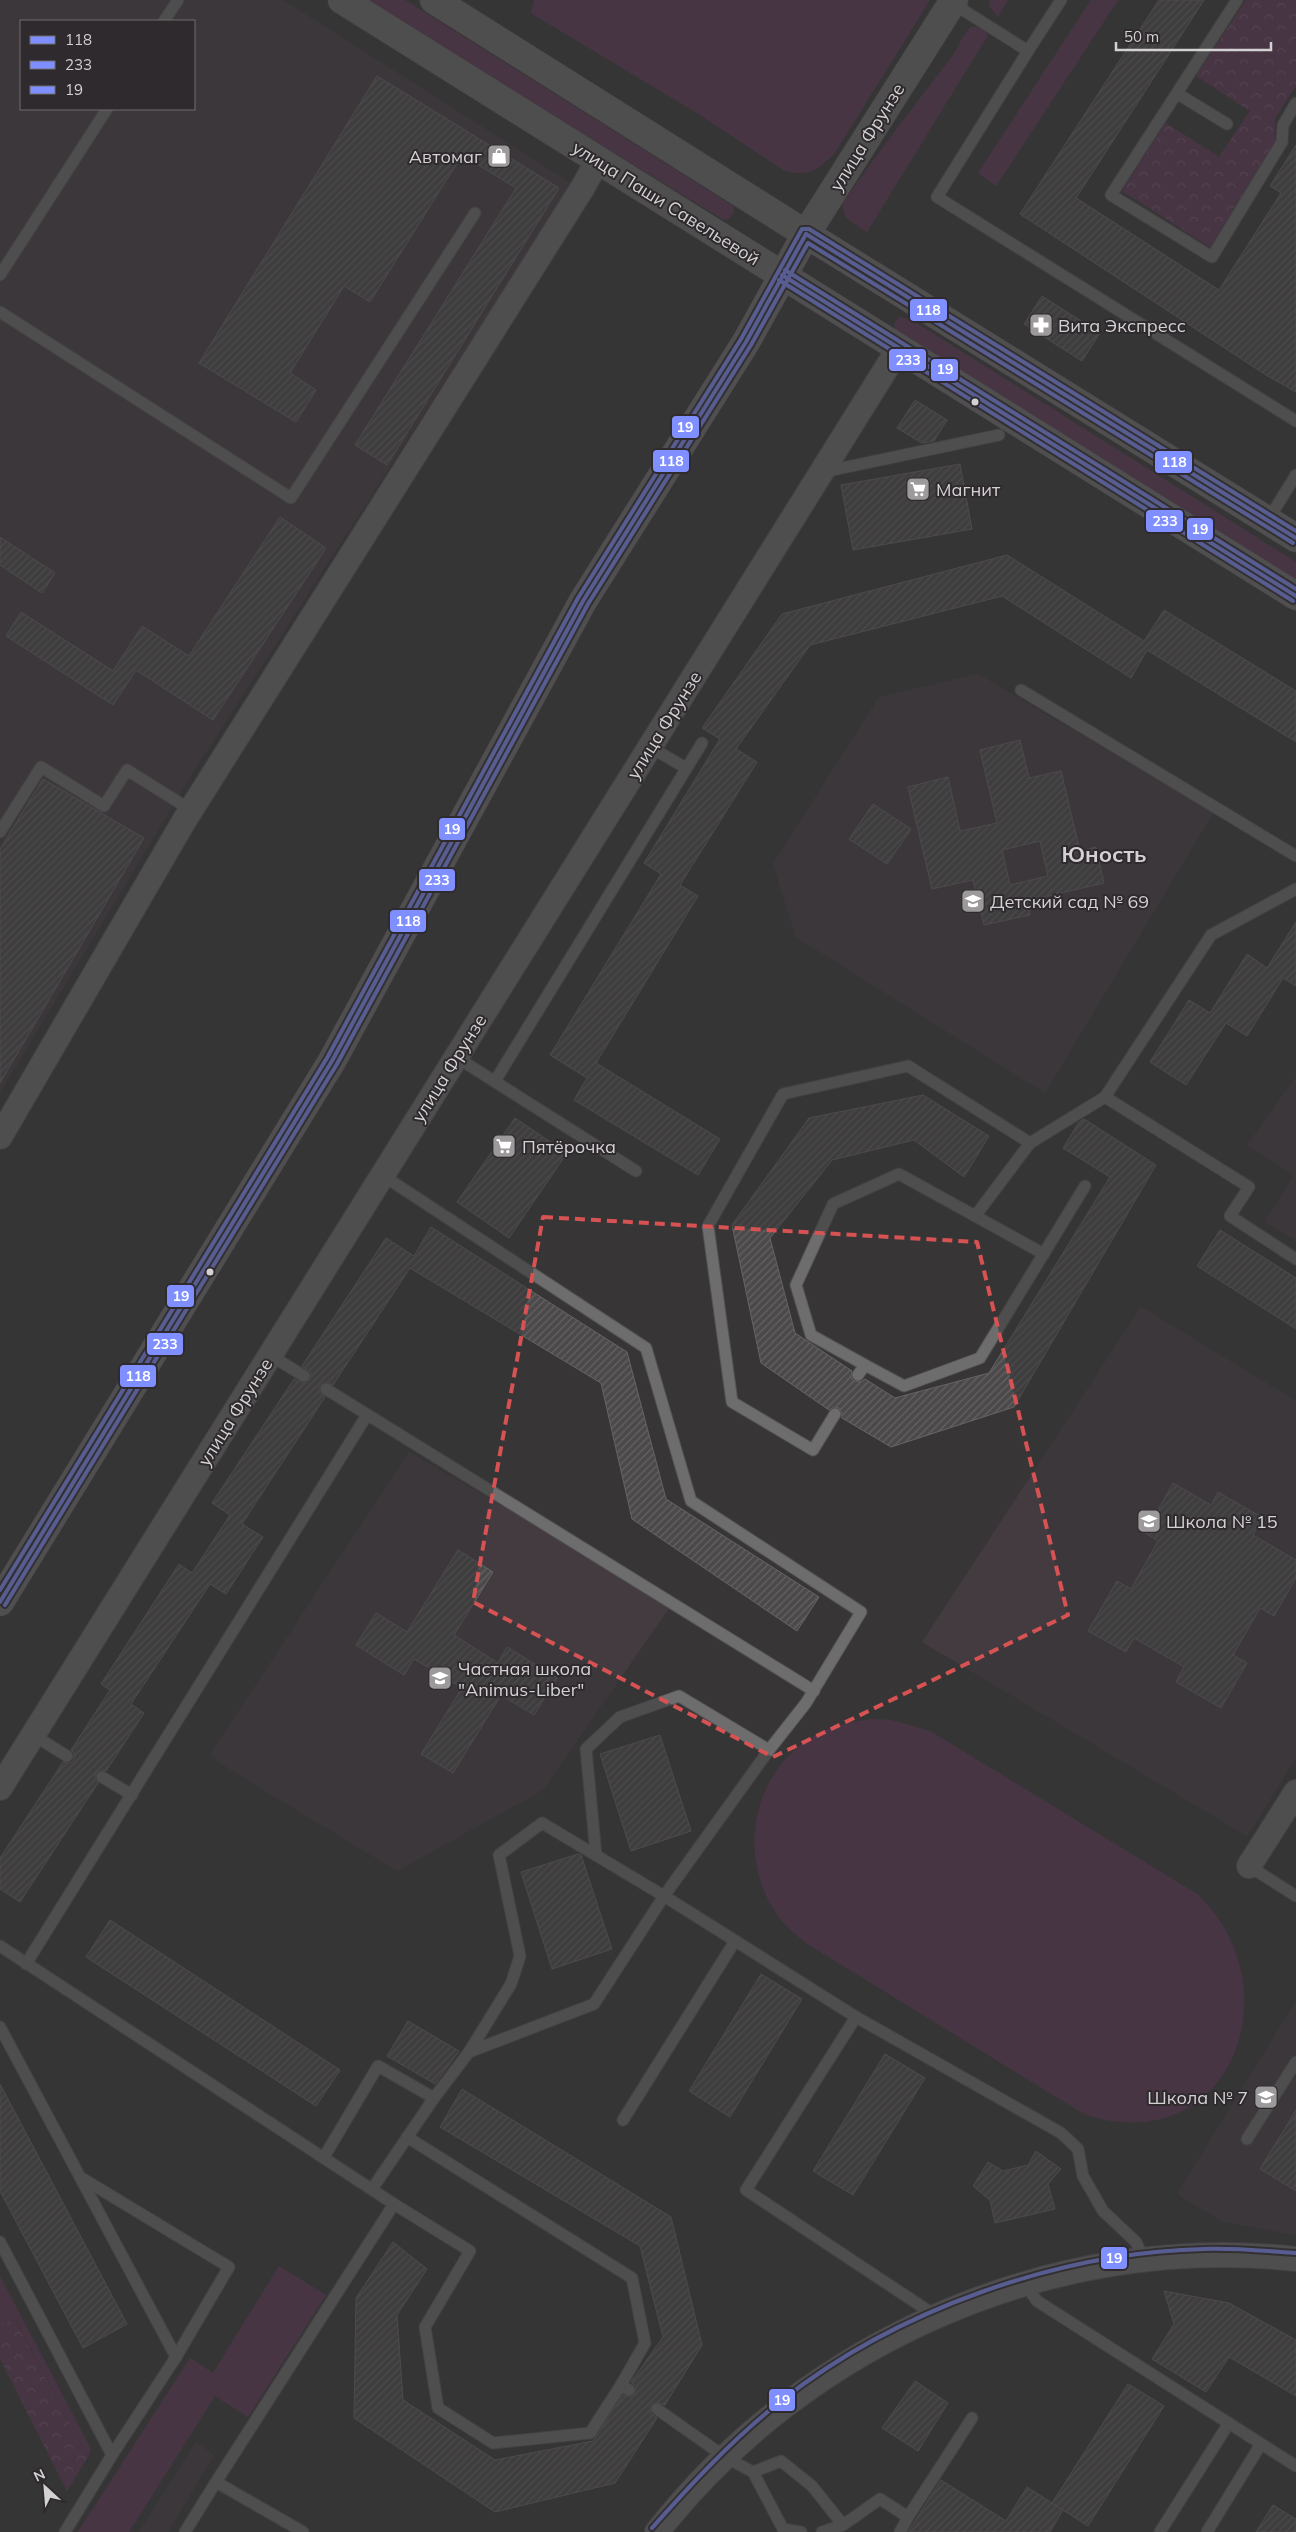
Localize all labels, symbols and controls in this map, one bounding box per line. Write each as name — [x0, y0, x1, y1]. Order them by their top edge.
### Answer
legend — [20, 20, 195, 110]
scale bar — [1116, 20, 1271, 52]
text: 50 m — [1124, 27, 1159, 46]
text: 118 — [65, 30, 92, 49]
text: 233 — [65, 55, 92, 74]
street label: улица Фрунзе — [825, 79, 909, 195]
text: 19 — [65, 80, 83, 99]
street label: улица Паши Савельевой — [568, 136, 764, 270]
shop icon: Автомаг — [486, 143, 512, 169]
place label: Автомаг — [409, 145, 482, 168]
line badge: 118 — [909, 298, 948, 322]
text: 118 — [915, 301, 941, 319]
pharmacy icon: Вита Экспресс — [1028, 312, 1054, 338]
place label: Вита Экспресс — [1058, 314, 1186, 337]
line badge: 233 — [888, 348, 927, 372]
text: 233 — [895, 351, 921, 369]
line badge: 19 — [930, 358, 959, 382]
text: 19 — [937, 360, 953, 378]
unlabelled marker — [970, 397, 980, 407]
line badge: 19 — [671, 415, 700, 439]
text: 19 — [677, 418, 693, 436]
line badge: 118 — [652, 449, 690, 473]
line badge: 118 — [1154, 450, 1193, 474]
text: 118 — [658, 452, 684, 470]
text: 118 — [1161, 453, 1187, 471]
supermarket icon: Магнит — [905, 476, 931, 502]
place label: Магнит — [936, 478, 1001, 501]
line badge: 233 — [1145, 509, 1184, 533]
text: 233 — [1152, 512, 1178, 530]
line badge: 19 — [1186, 517, 1214, 541]
text: 19 — [1192, 520, 1208, 538]
street label: улица Фрунзе — [622, 667, 706, 783]
line badge: 19 — [438, 817, 466, 841]
text: 19 — [444, 820, 460, 838]
district label: Юность — [1061, 840, 1147, 868]
line badge: 233 — [418, 868, 456, 892]
text: 233 — [424, 871, 450, 889]
school or university icon: Детский сад № 69 — [960, 888, 986, 914]
place label: Детский сад № 69 — [990, 890, 1149, 913]
line badge: 118 — [389, 909, 427, 933]
text: 118 — [395, 912, 421, 930]
street label: улица Фрунзе — [407, 1010, 491, 1126]
supermarket icon: Пятёрочка — [491, 1133, 517, 1159]
place label: Пятёрочка — [522, 1135, 616, 1158]
unlabelled marker — [205, 1267, 215, 1277]
line badge: 19 — [166, 1284, 195, 1308]
text: 19 — [173, 1287, 189, 1305]
line badge: 233 — [146, 1332, 184, 1356]
text: 233 — [152, 1335, 178, 1353]
street label: улица Фрунзе — [193, 1354, 277, 1470]
line badge: 118 — [119, 1364, 157, 1388]
text: 118 — [125, 1367, 151, 1385]
school or university icon: Школа № 15 — [1136, 1508, 1162, 1534]
place label: Школа № 15 — [1166, 1510, 1278, 1533]
place label: Частная школа "Animus-Liber" — [458, 1657, 591, 1701]
school or university icon: Частная школа "Animus-Liber" — [427, 1665, 453, 1691]
school or university icon: Школа № 7 — [1253, 2084, 1279, 2110]
place label: Школа № 7 — [1147, 2086, 1248, 2109]
line badge: 19 — [1100, 2246, 1128, 2270]
text: 19 — [1106, 2249, 1122, 2267]
line badge: 19 — [768, 2388, 796, 2412]
text: 19 — [774, 2391, 790, 2409]
north arrow — [20, 2462, 70, 2512]
text: N — [31, 2465, 48, 2486]

